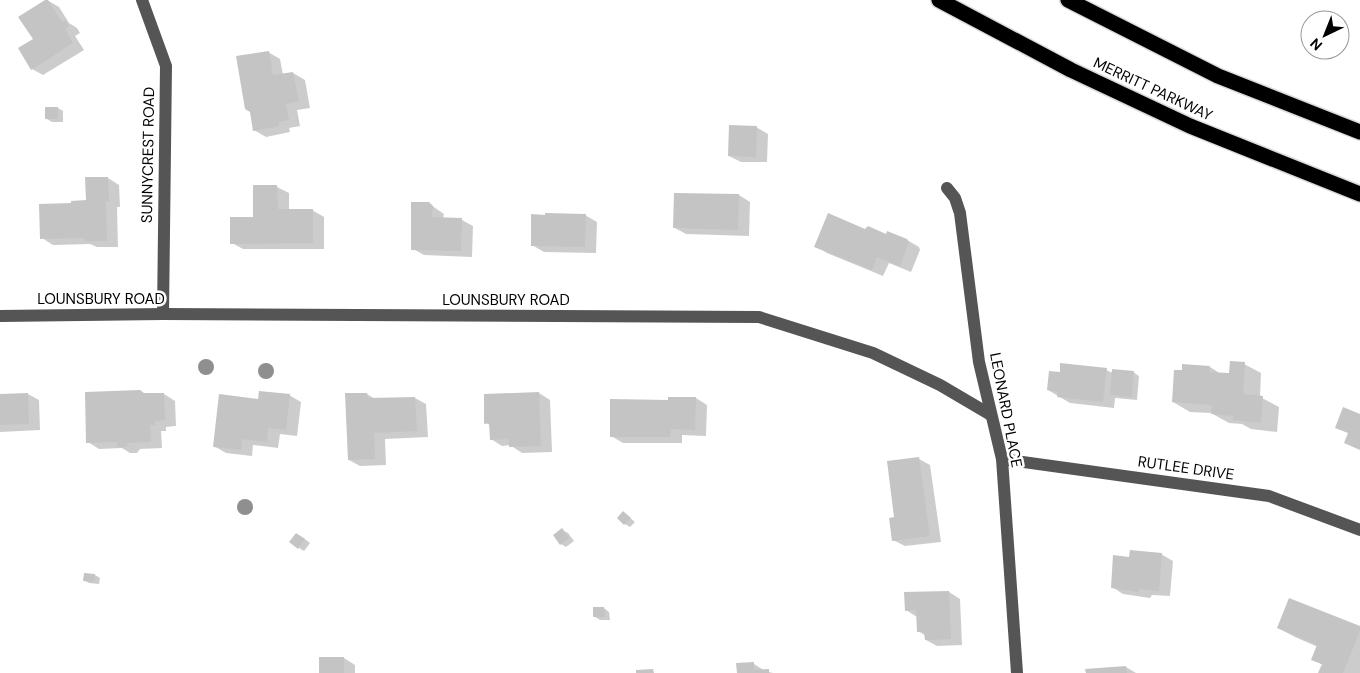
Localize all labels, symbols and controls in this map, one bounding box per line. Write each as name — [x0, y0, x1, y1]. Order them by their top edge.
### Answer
north arrow — [1300, 10, 1350, 60]
text: N — [1306, 34, 1326, 55]
street label: MERRITT PARKWAY — [1090, 53, 1216, 126]
street label: SUNNYCREST ROAD — [137, 87, 159, 223]
street label: LOUNSBURY ROAD — [37, 289, 165, 309]
street label: LOUNSBURY ROAD — [442, 290, 570, 310]
street label: LEONARD PLACE — [985, 351, 1027, 469]
street label: RUTLEE DRIVE — [1136, 451, 1236, 485]

